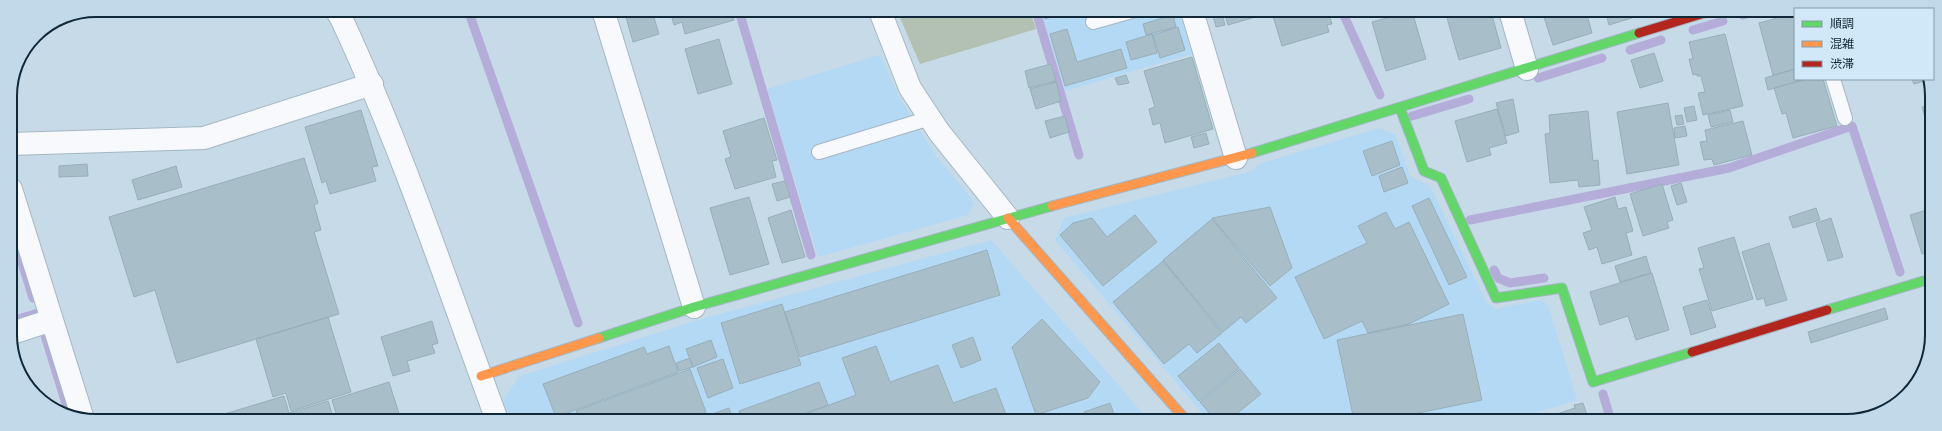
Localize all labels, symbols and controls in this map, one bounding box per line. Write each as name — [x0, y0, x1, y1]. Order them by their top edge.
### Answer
legend — [1794, 8, 1934, 80]
text: 順調 — [1830, 15, 1854, 32]
text: 混雑 — [1830, 35, 1854, 52]
text: 渋滞 — [1830, 55, 1854, 72]

